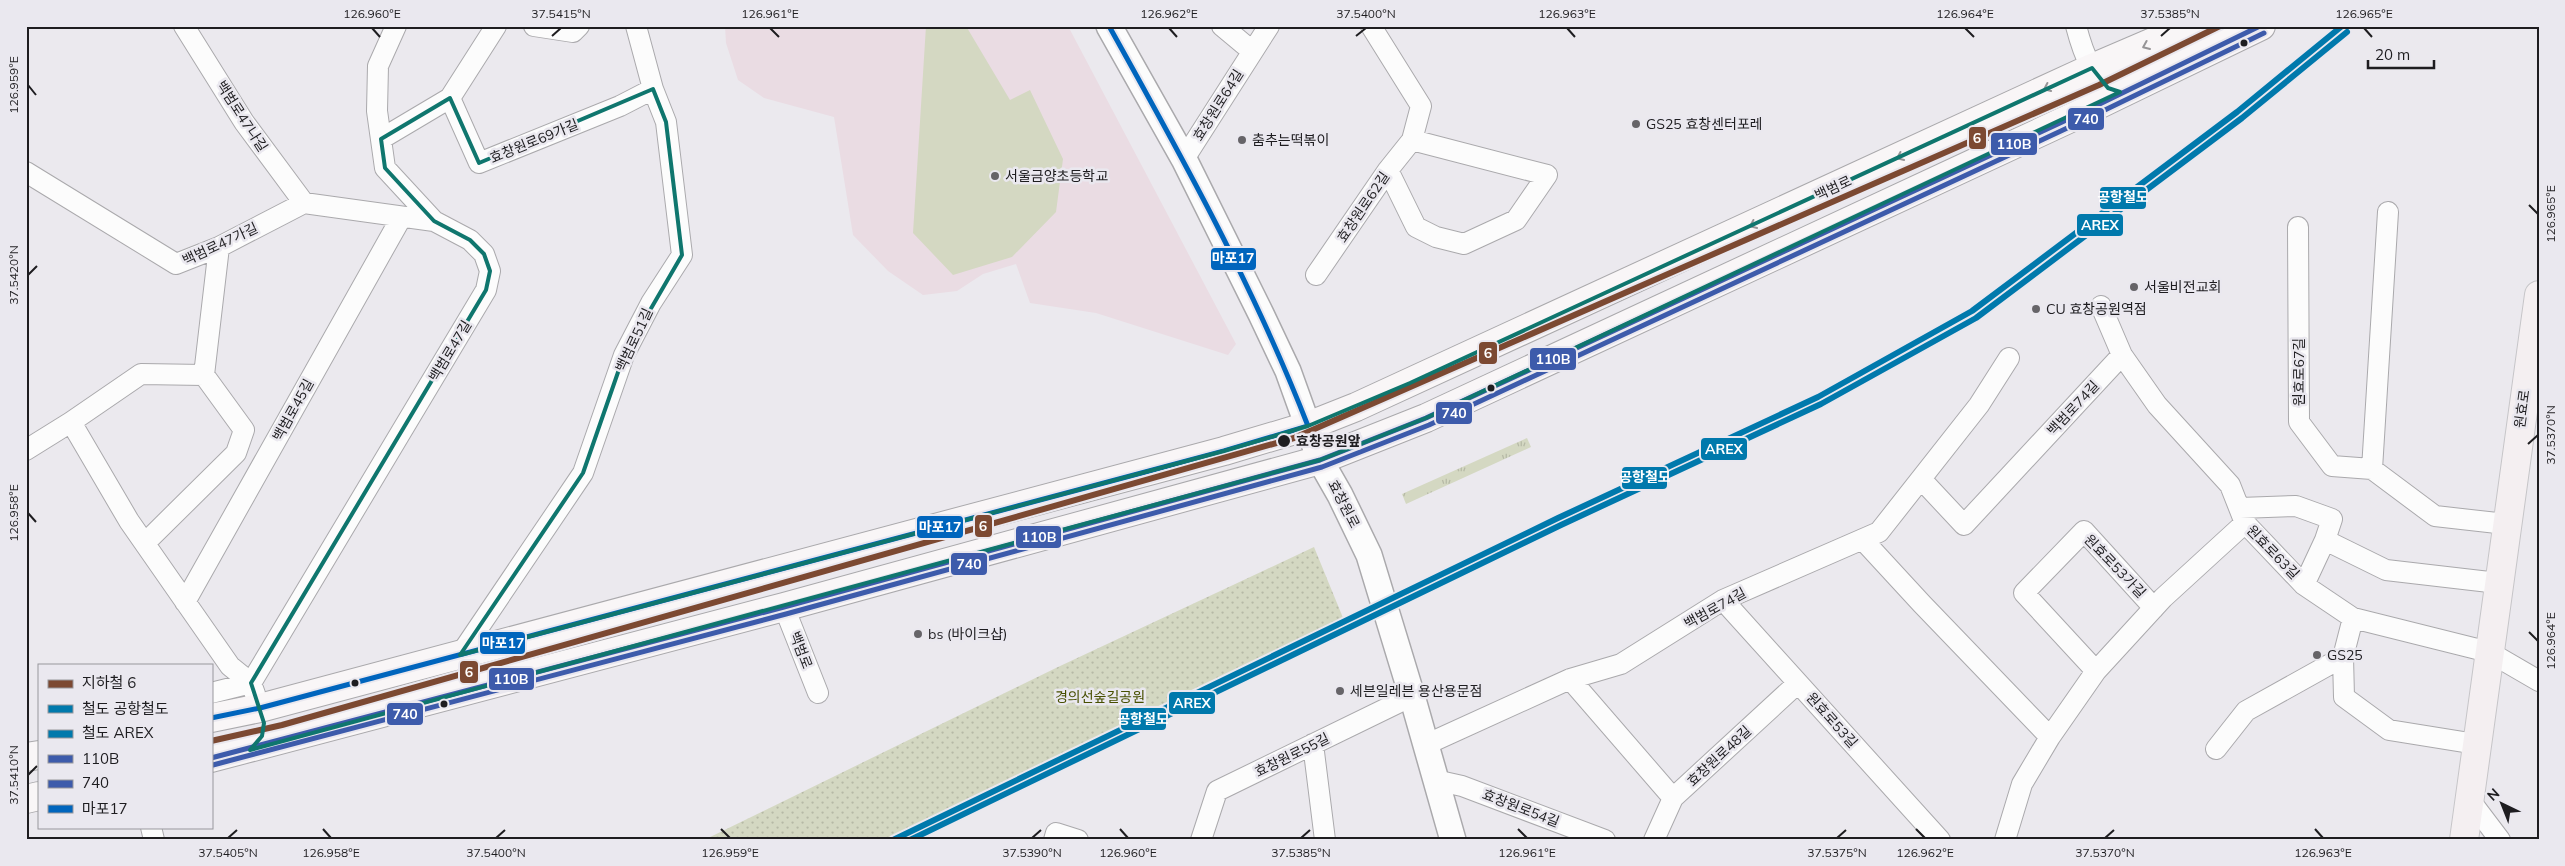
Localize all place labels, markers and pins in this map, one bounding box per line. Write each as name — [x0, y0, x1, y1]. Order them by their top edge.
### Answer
unlabelled marker — [2239, 38, 2249, 48]
place label: GS25 효창센터포레 — [1646, 115, 1763, 133]
marker: GS25 효창센터포레 — [1630, 118, 1642, 130]
place label: 춤추는떡볶이 — [1252, 131, 1329, 149]
marker: 춤추는떡볶이 — [1236, 134, 1248, 146]
place label: 서울금양초등학교 — [1005, 167, 1108, 185]
marker: 서울금양초등학교 — [989, 170, 1001, 182]
place label: 서울비전교회 — [2144, 278, 2221, 296]
marker: 서울비전교회 — [2128, 281, 2140, 293]
place label: CU 효창공원역점 — [2046, 300, 2147, 318]
marker: CU 효창공원역점 — [2030, 303, 2042, 315]
unlabelled marker — [1486, 383, 1496, 393]
place label: 효창공원앞 — [1296, 432, 1361, 450]
marker: 효창공원앞 — [1276, 433, 1292, 449]
place label: bs (바이크샵) — [928, 625, 1007, 643]
marker: bs (바이크샵) — [912, 628, 924, 640]
place label: GS25 — [2327, 646, 2363, 664]
marker: GS25 — [2311, 649, 2323, 661]
unlabelled marker — [350, 678, 360, 688]
place label: 세븐일레븐 용산용문점 — [1350, 682, 1482, 700]
marker: 세븐일레븐 용산용문점 — [1334, 685, 1346, 697]
unlabelled marker — [439, 699, 449, 709]

